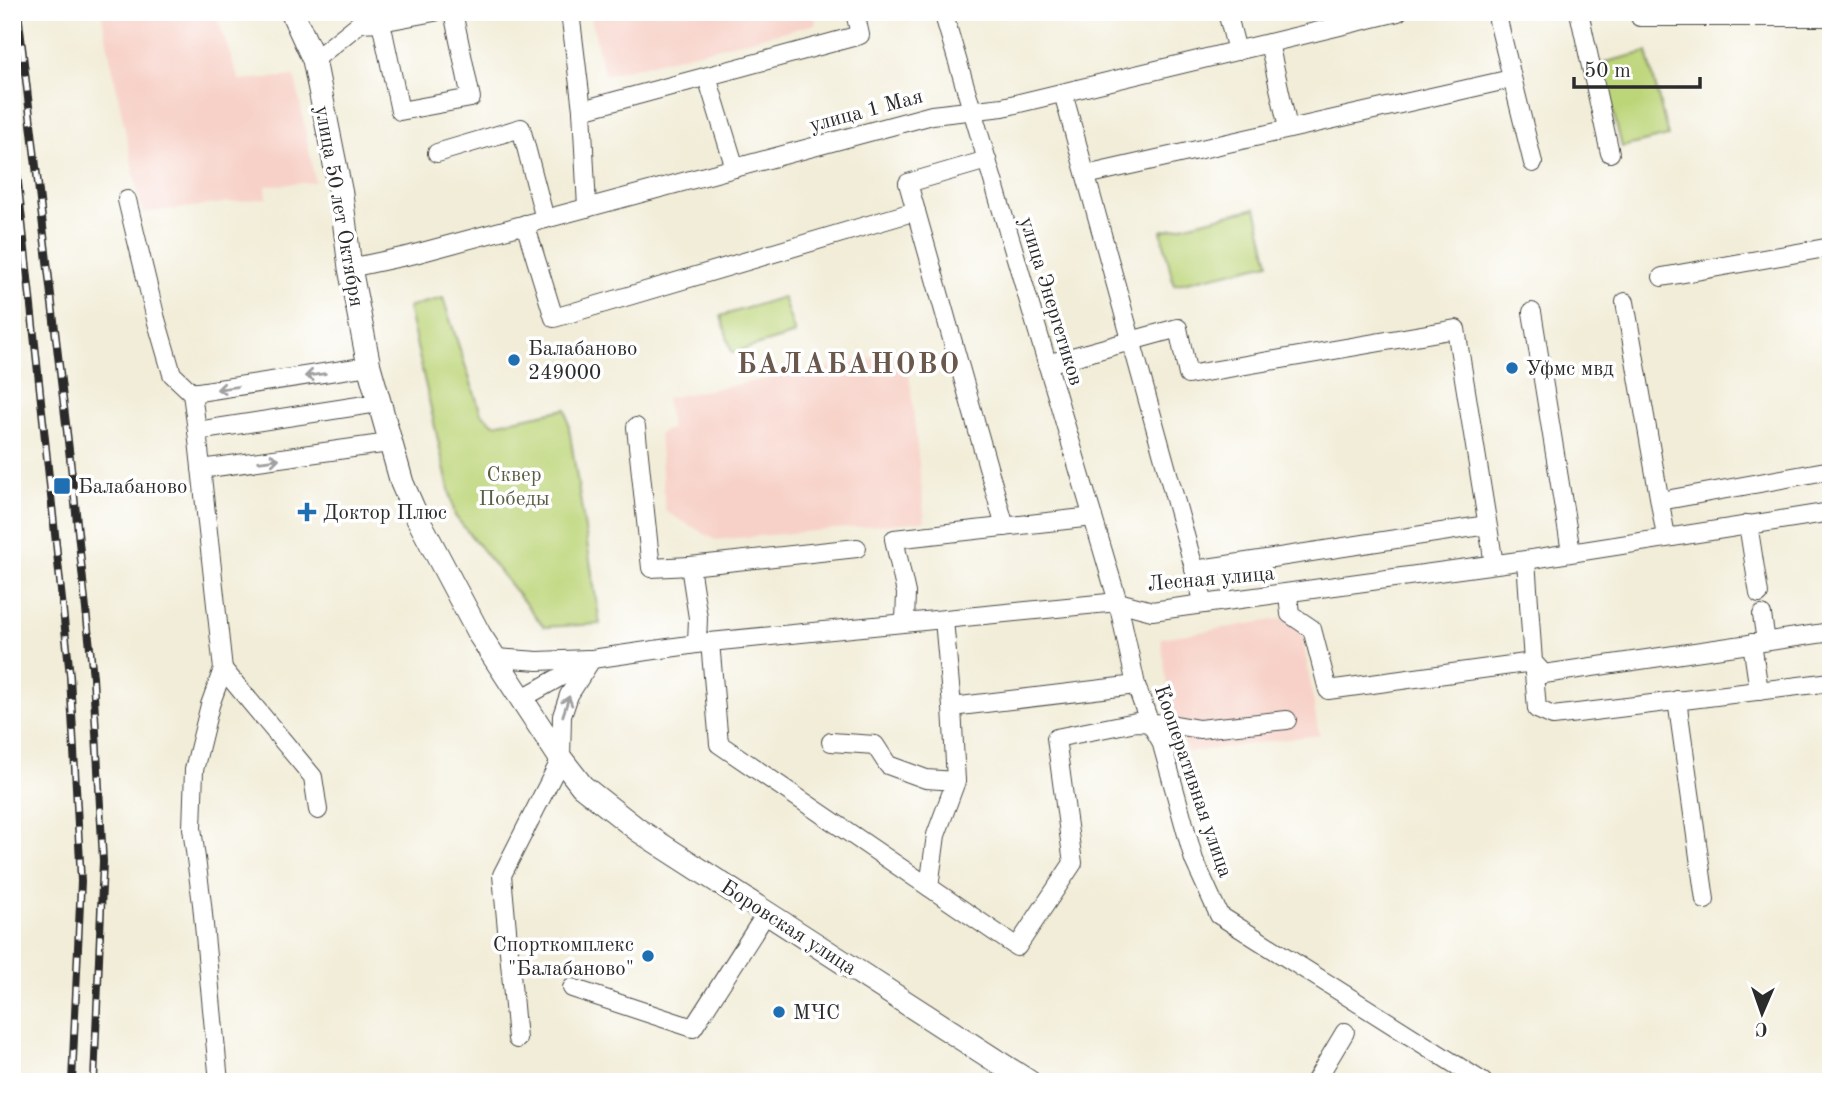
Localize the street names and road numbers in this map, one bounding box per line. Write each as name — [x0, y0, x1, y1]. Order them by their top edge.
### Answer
street label: улица 1 Мая — [807, 86, 925, 137]
street label: улица 50 лет Октября — [310, 104, 367, 309]
street label: улица Энергетиков — [1015, 215, 1086, 388]
street label: Лесная улица — [1147, 563, 1276, 596]
street label: Кооперативная улица — [1150, 682, 1235, 881]
street label: Боровская улица — [717, 877, 860, 980]

